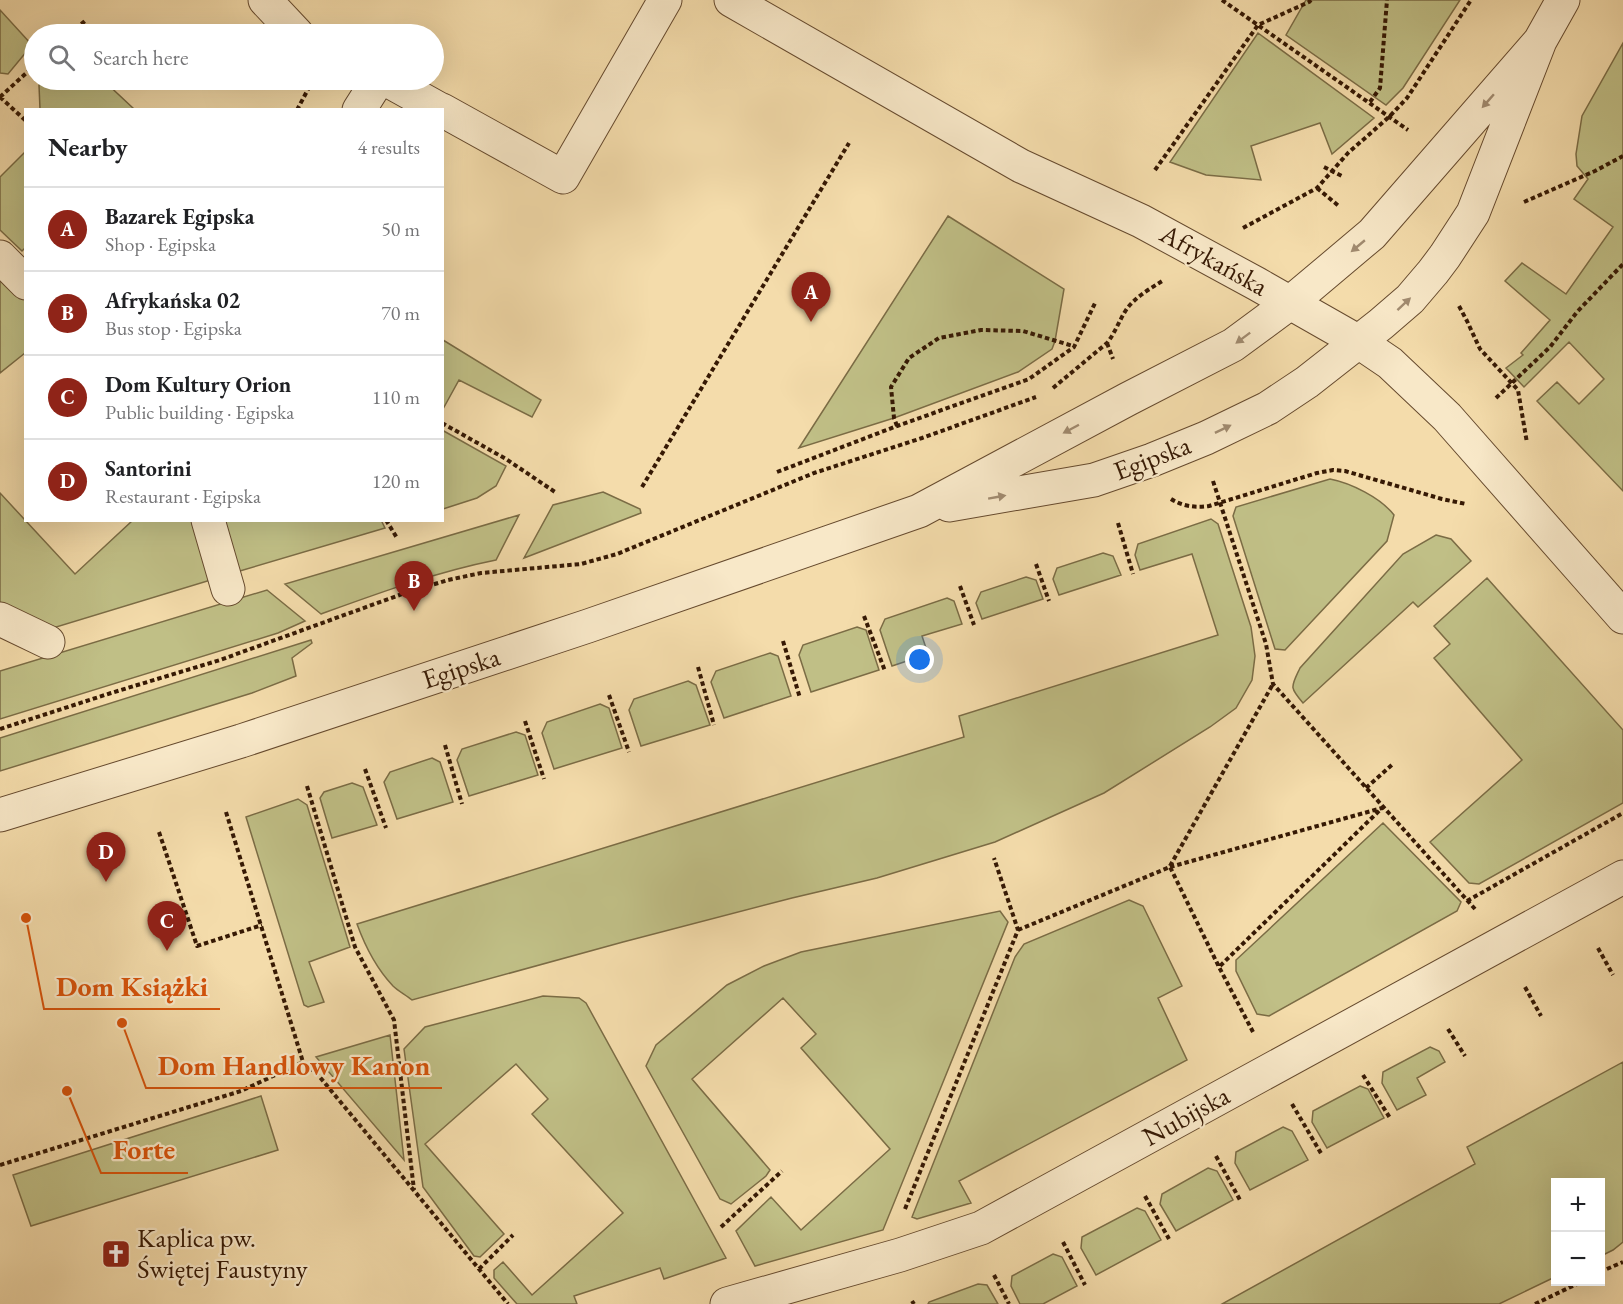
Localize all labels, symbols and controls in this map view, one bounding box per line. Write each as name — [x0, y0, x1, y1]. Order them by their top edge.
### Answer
search box — [24, 24, 444, 90]
icon: search — [45, 41, 78, 74]
text: Search here — [93, 43, 188, 72]
one-way arrow — [1482, 93, 1495, 108]
text: Nearby — [48, 130, 128, 164]
text: 4 results — [357, 134, 420, 160]
text: Bazarek Egipska — [105, 202, 254, 231]
street label: Afrykańska — [1153, 215, 1275, 304]
text: A — [60, 216, 75, 242]
text: 50 m — [381, 216, 420, 242]
text: Shop · Egipska — [105, 231, 216, 257]
one-way arrow — [1351, 239, 1366, 252]
pin: A — [792, 272, 830, 322]
text: Afrykańska 02 — [105, 286, 240, 315]
one-way arrow — [1396, 297, 1411, 311]
text: B — [61, 300, 74, 326]
text: 70 m — [381, 300, 420, 326]
text: Bus stop · Egipska — [105, 315, 242, 341]
one-way arrow — [1236, 331, 1251, 343]
text: Dom Kultury Orion — [105, 370, 291, 399]
text: C — [60, 384, 75, 410]
text: 110 m — [372, 384, 420, 410]
text: Public building · Egipska — [105, 399, 294, 425]
one-way arrow — [1062, 424, 1079, 434]
one-way arrow — [1215, 425, 1232, 434]
street label: Egipska — [1108, 427, 1196, 488]
text: Santorini — [105, 454, 191, 483]
text: D — [60, 468, 75, 494]
text: 120 m — [372, 468, 420, 494]
text: Restaurant · Egipska — [105, 483, 261, 509]
one-way arrow — [988, 492, 1007, 501]
pin: B — [394, 562, 434, 611]
street label: Egipska — [418, 638, 504, 696]
your location — [905, 645, 934, 674]
pin: D — [86, 832, 126, 882]
pin: C — [148, 902, 186, 951]
callout: Dom Książki — [44, 963, 220, 1009]
text: Dom Książki — [56, 968, 208, 1004]
callout: Dom Handlowy Kanon — [146, 1042, 442, 1088]
text: Dom Handlowy Kanon — [158, 1047, 430, 1083]
street label: Nubijska — [1136, 1077, 1236, 1154]
callout: Forte — [101, 1127, 188, 1173]
text: Forte — [113, 1131, 175, 1167]
map controls — [1551, 1178, 1605, 1286]
button: + — [1551, 1178, 1605, 1232]
place label: Kaplica pw. Świętej Faustyny — [137, 1220, 308, 1286]
button: − — [1551, 1232, 1605, 1286]
church icon: Kaplica pw. Świętej Faustyny — [100, 1238, 132, 1270]

